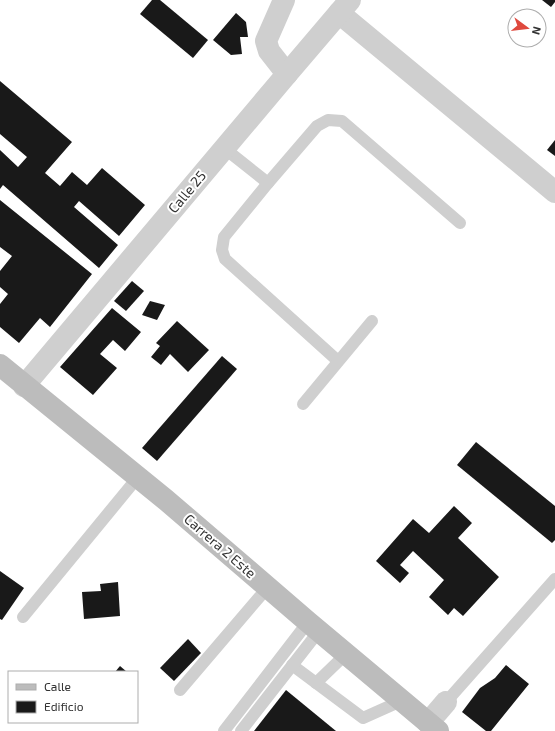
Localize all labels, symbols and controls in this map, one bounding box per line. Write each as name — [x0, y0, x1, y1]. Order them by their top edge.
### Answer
north arrow — [507, 8, 547, 48]
text: N — [530, 25, 544, 36]
street label: Calle 25 — [164, 167, 209, 216]
street label: Carrera 2 Este — [181, 510, 260, 581]
legend — [8, 671, 138, 723]
text: Calle — [44, 679, 71, 693]
text: Edificio — [44, 699, 84, 713]

